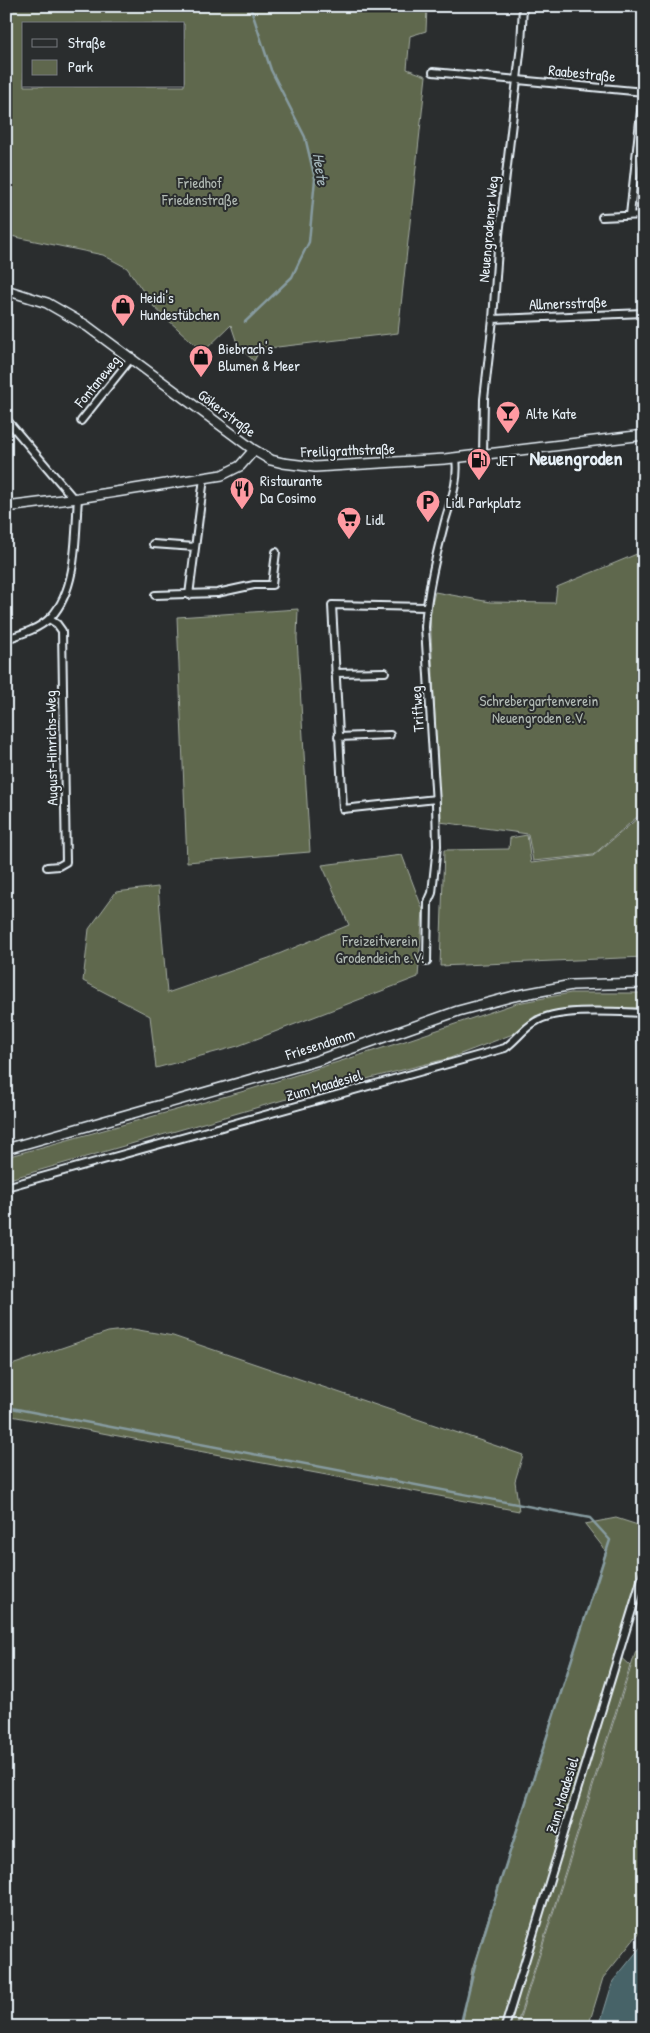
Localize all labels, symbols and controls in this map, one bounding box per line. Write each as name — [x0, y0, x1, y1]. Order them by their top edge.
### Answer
legend — [22, 22, 185, 88]
text: Straße — [68, 32, 106, 53]
text: Park — [68, 56, 93, 77]
street label: Raabestraße — [547, 59, 617, 87]
water label: Heete — [308, 152, 334, 187]
park label: Friedhof Friedenstraße — [161, 172, 238, 210]
street label: Neuengrodener Weg — [473, 175, 503, 283]
place label: Heidi's Hundestübchen — [140, 287, 220, 325]
street label: Allmersstraße — [529, 291, 607, 315]
shop icon: Heidi's Hundestübchen — [110, 293, 136, 327]
place label: Biebrach's Blumen & Meer — [218, 338, 300, 376]
shop icon: Biebrach's Blumen & Meer — [188, 344, 214, 378]
street label: Fontaneweg — [69, 350, 125, 412]
street label: Gökerstraße — [194, 384, 260, 442]
bar icon: Alte Kate — [495, 400, 521, 434]
place label: Alte Kate — [526, 403, 577, 424]
street label: Freiligrathstraße — [299, 438, 396, 462]
district label: Neuengroden — [529, 444, 623, 472]
fuel station icon: JET — [466, 447, 492, 481]
place label: JET — [496, 450, 516, 471]
place label: Ristaurante Da Cosimo — [260, 470, 323, 508]
restaurant icon: Ristaurante Da Cosimo — [229, 476, 255, 510]
parking icon: Lidl Parkplatz — [415, 489, 441, 523]
place label: Lidl Parkplatz — [446, 492, 522, 513]
supermarket icon: Lidl — [336, 506, 362, 540]
place label: Lidl — [366, 509, 385, 530]
street label: Triftweg — [405, 685, 429, 733]
street label: August-Hinrichs-Weg — [39, 690, 63, 806]
park label: Schrebergartenverein Neuengroden e.V. — [480, 690, 599, 728]
park label: Freizeitverein Grodendeich e.V. — [335, 930, 425, 968]
street label: Friesendamm — [282, 1023, 357, 1065]
street label: Zum Maadesiel — [283, 1064, 365, 1106]
street label: Zum Maadesiel — [540, 1754, 584, 1836]

